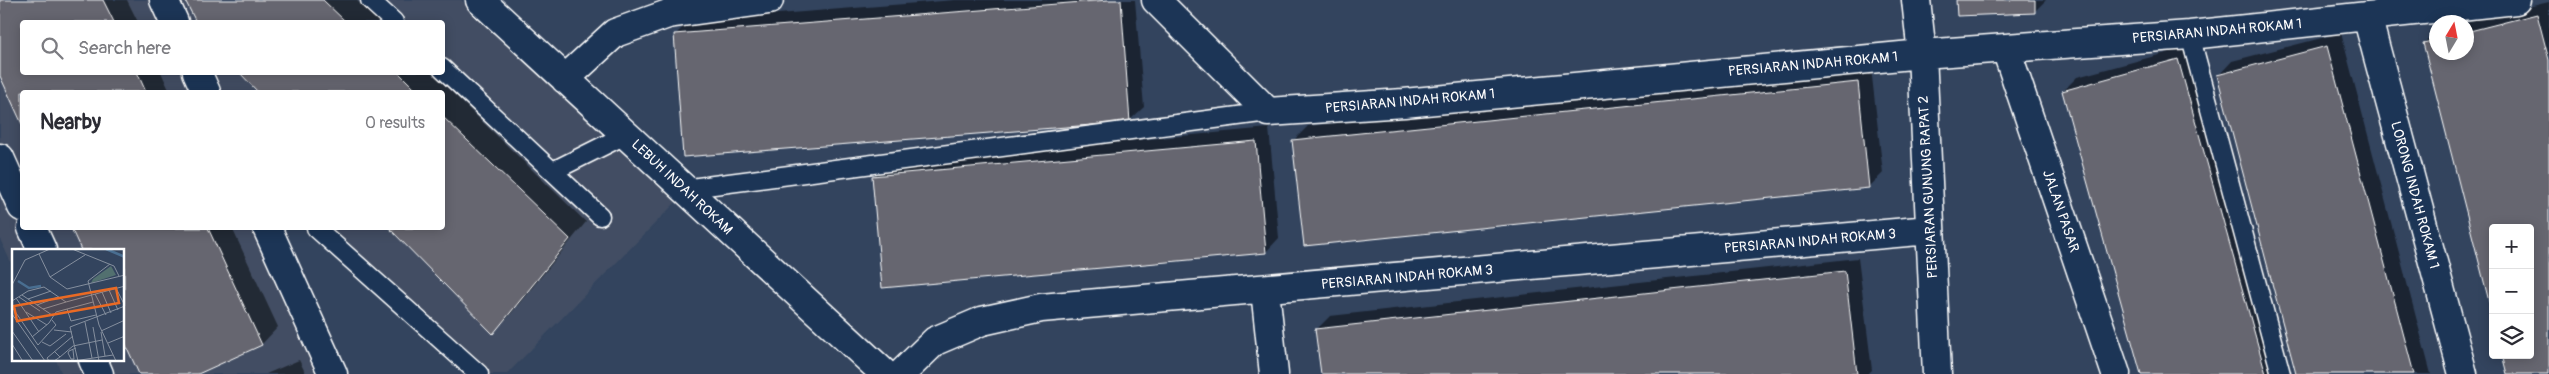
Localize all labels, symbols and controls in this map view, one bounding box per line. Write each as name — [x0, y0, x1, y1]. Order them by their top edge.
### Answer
street label: PERSIARAN INDAH ROKAM 1 — [2131, 15, 2303, 47]
north arrow — [2429, 15, 2474, 60]
search box — [20, 20, 445, 75]
icon: search — [38, 34, 66, 62]
text: Search here — [78, 36, 171, 60]
street label: PERSIARAN INDAH ROKAM 1 — [1727, 48, 1899, 80]
street label: PERSIARAN INDAH ROKAM 1 — [1324, 85, 1496, 117]
street label: PERSIARAN GUNUNG RAPAT 2 — [1915, 95, 1941, 279]
text: Nearby — [40, 109, 101, 136]
text: 0 results — [365, 113, 425, 133]
street label: LORONG INDAH ROKAM 1 — [2387, 119, 2443, 271]
street label: LEBUH INDAH ROKAM — [628, 136, 736, 238]
street label: JALAN PASAR — [2039, 168, 2083, 254]
map controls — [2489, 224, 2534, 359]
button: + — [2489, 224, 2534, 269]
street label: PERSIARAN INDAH ROKAM 3 — [1723, 225, 1897, 257]
inset map — [12, 249, 125, 362]
street label: PERSIARAN INDAH ROKAM 3 — [1320, 261, 1494, 293]
button: − — [2489, 269, 2534, 314]
button: layers — [2489, 314, 2534, 359]

